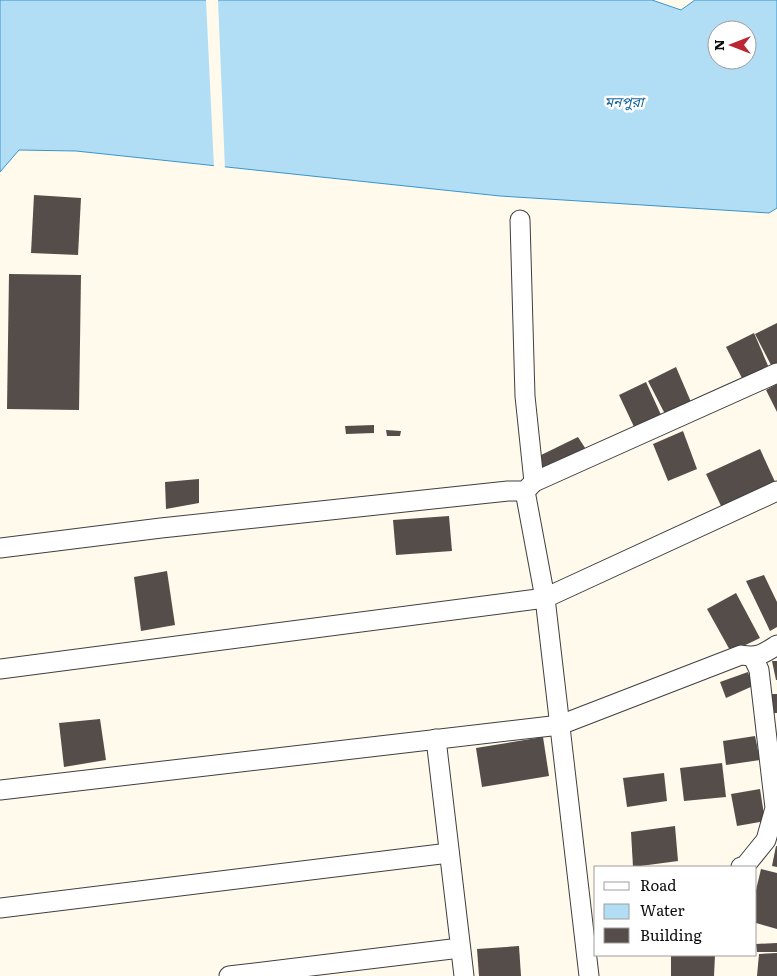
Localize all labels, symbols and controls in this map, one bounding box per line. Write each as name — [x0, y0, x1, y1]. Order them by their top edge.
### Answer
north arrow — [707, 20, 757, 70]
text: N — [708, 39, 728, 51]
water label: মনপুরা — [604, 91, 647, 111]
legend — [594, 866, 757, 956]
text: Road — [640, 873, 676, 896]
text: Water — [640, 898, 685, 921]
text: Building — [640, 923, 702, 946]

